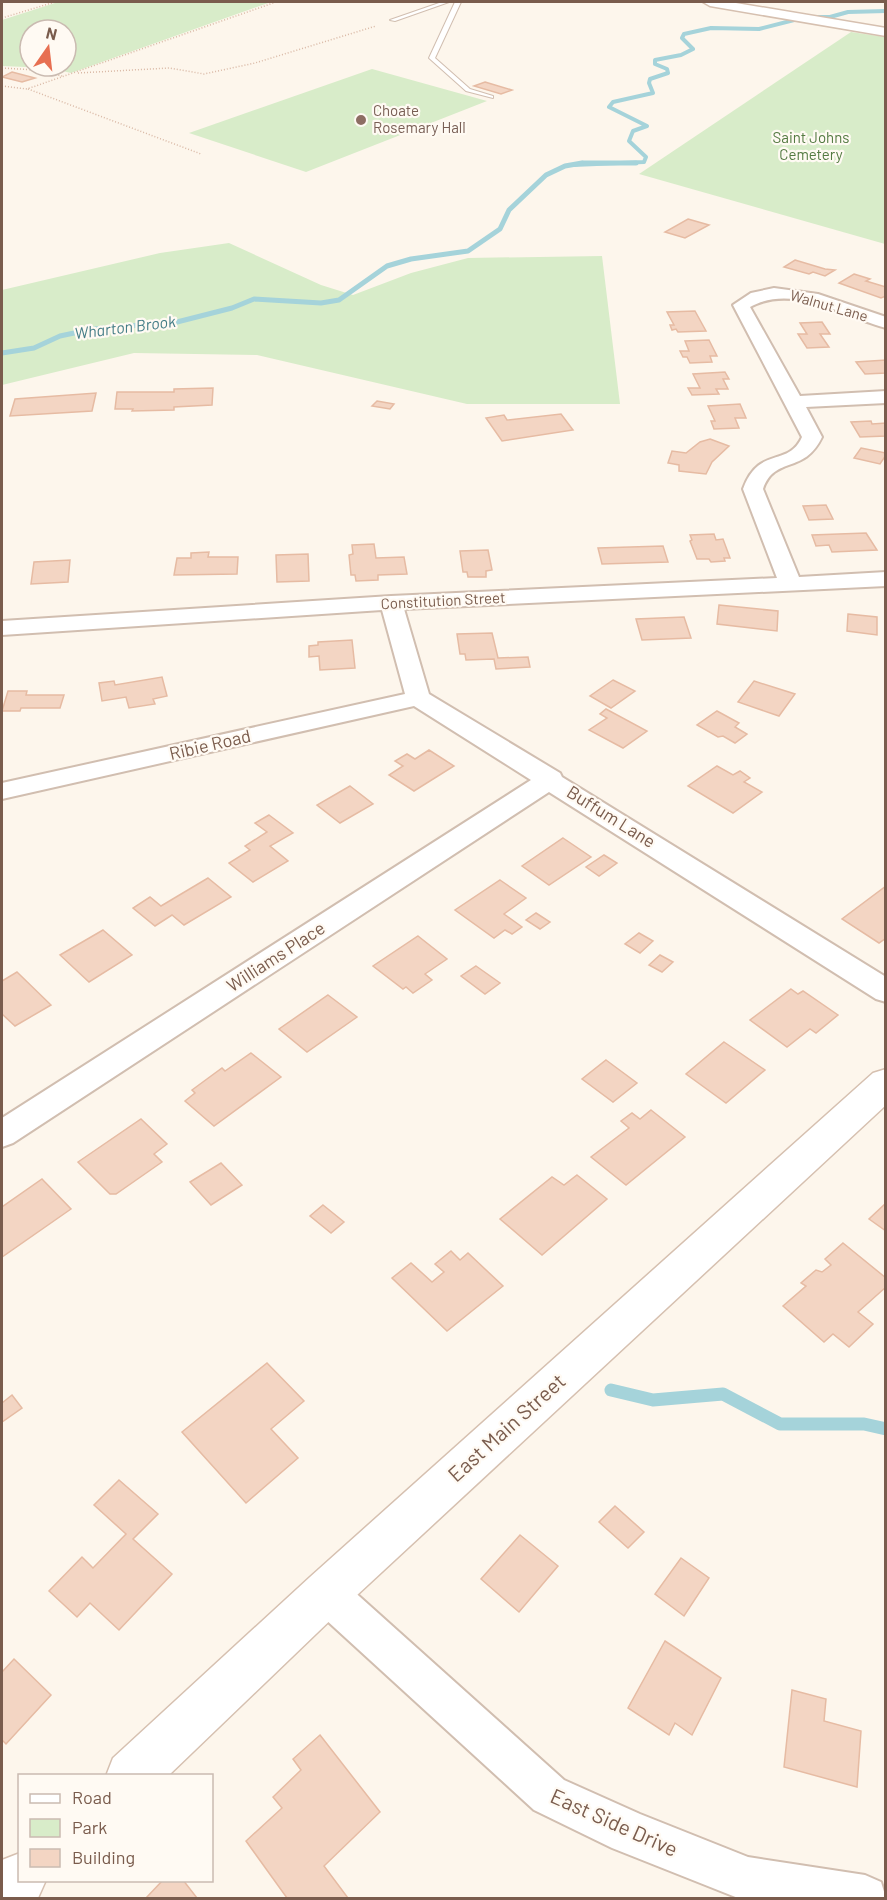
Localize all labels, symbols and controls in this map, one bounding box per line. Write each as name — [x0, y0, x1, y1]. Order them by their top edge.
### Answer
north arrow — [18, 18, 78, 78]
text: N — [44, 22, 59, 43]
place label: Choate Rosemary Hall — [373, 101, 466, 136]
marker: Choate Rosemary Hall — [354, 113, 368, 127]
park label: Saint Johns Cemetery — [773, 128, 849, 163]
street label: Walnut Lane — [788, 285, 870, 325]
water label: Wharton Brook — [73, 311, 177, 342]
street label: Constitution Street — [380, 588, 506, 612]
street label: Ribie Road — [167, 724, 253, 764]
street label: Buffum Lane — [563, 780, 660, 852]
street label: Williams Place — [222, 916, 329, 996]
street label: East Main Street — [442, 1368, 570, 1486]
legend — [18, 1774, 213, 1882]
street label: East Side Drive — [547, 1782, 682, 1861]
text: Road — [72, 1786, 112, 1808]
text: Park — [72, 1816, 107, 1838]
text: Building — [72, 1846, 135, 1868]

